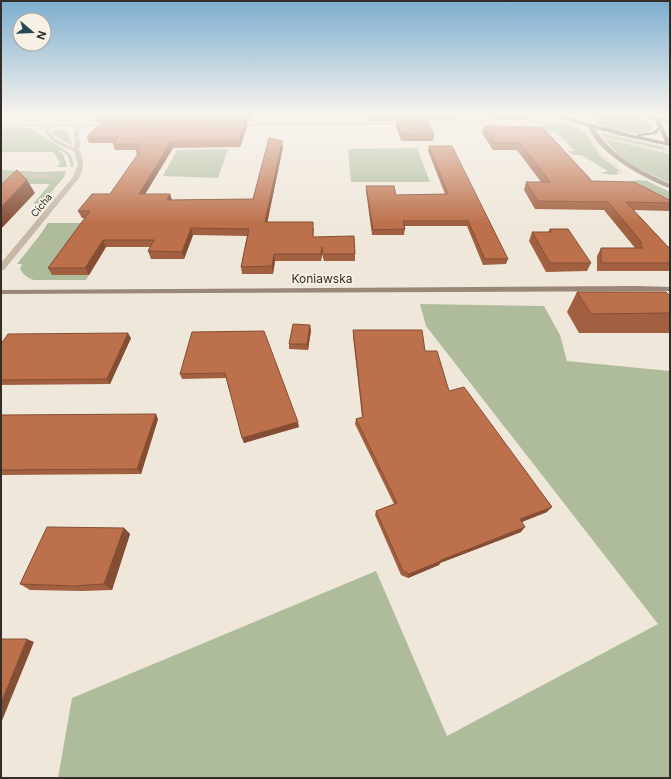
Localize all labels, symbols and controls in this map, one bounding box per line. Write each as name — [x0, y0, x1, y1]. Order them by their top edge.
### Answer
north arrow — [12, 12, 52, 52]
text: N — [33, 29, 49, 42]
street label: Cicha — [28, 191, 54, 219]
street label: Koniawska — [292, 271, 353, 286]

